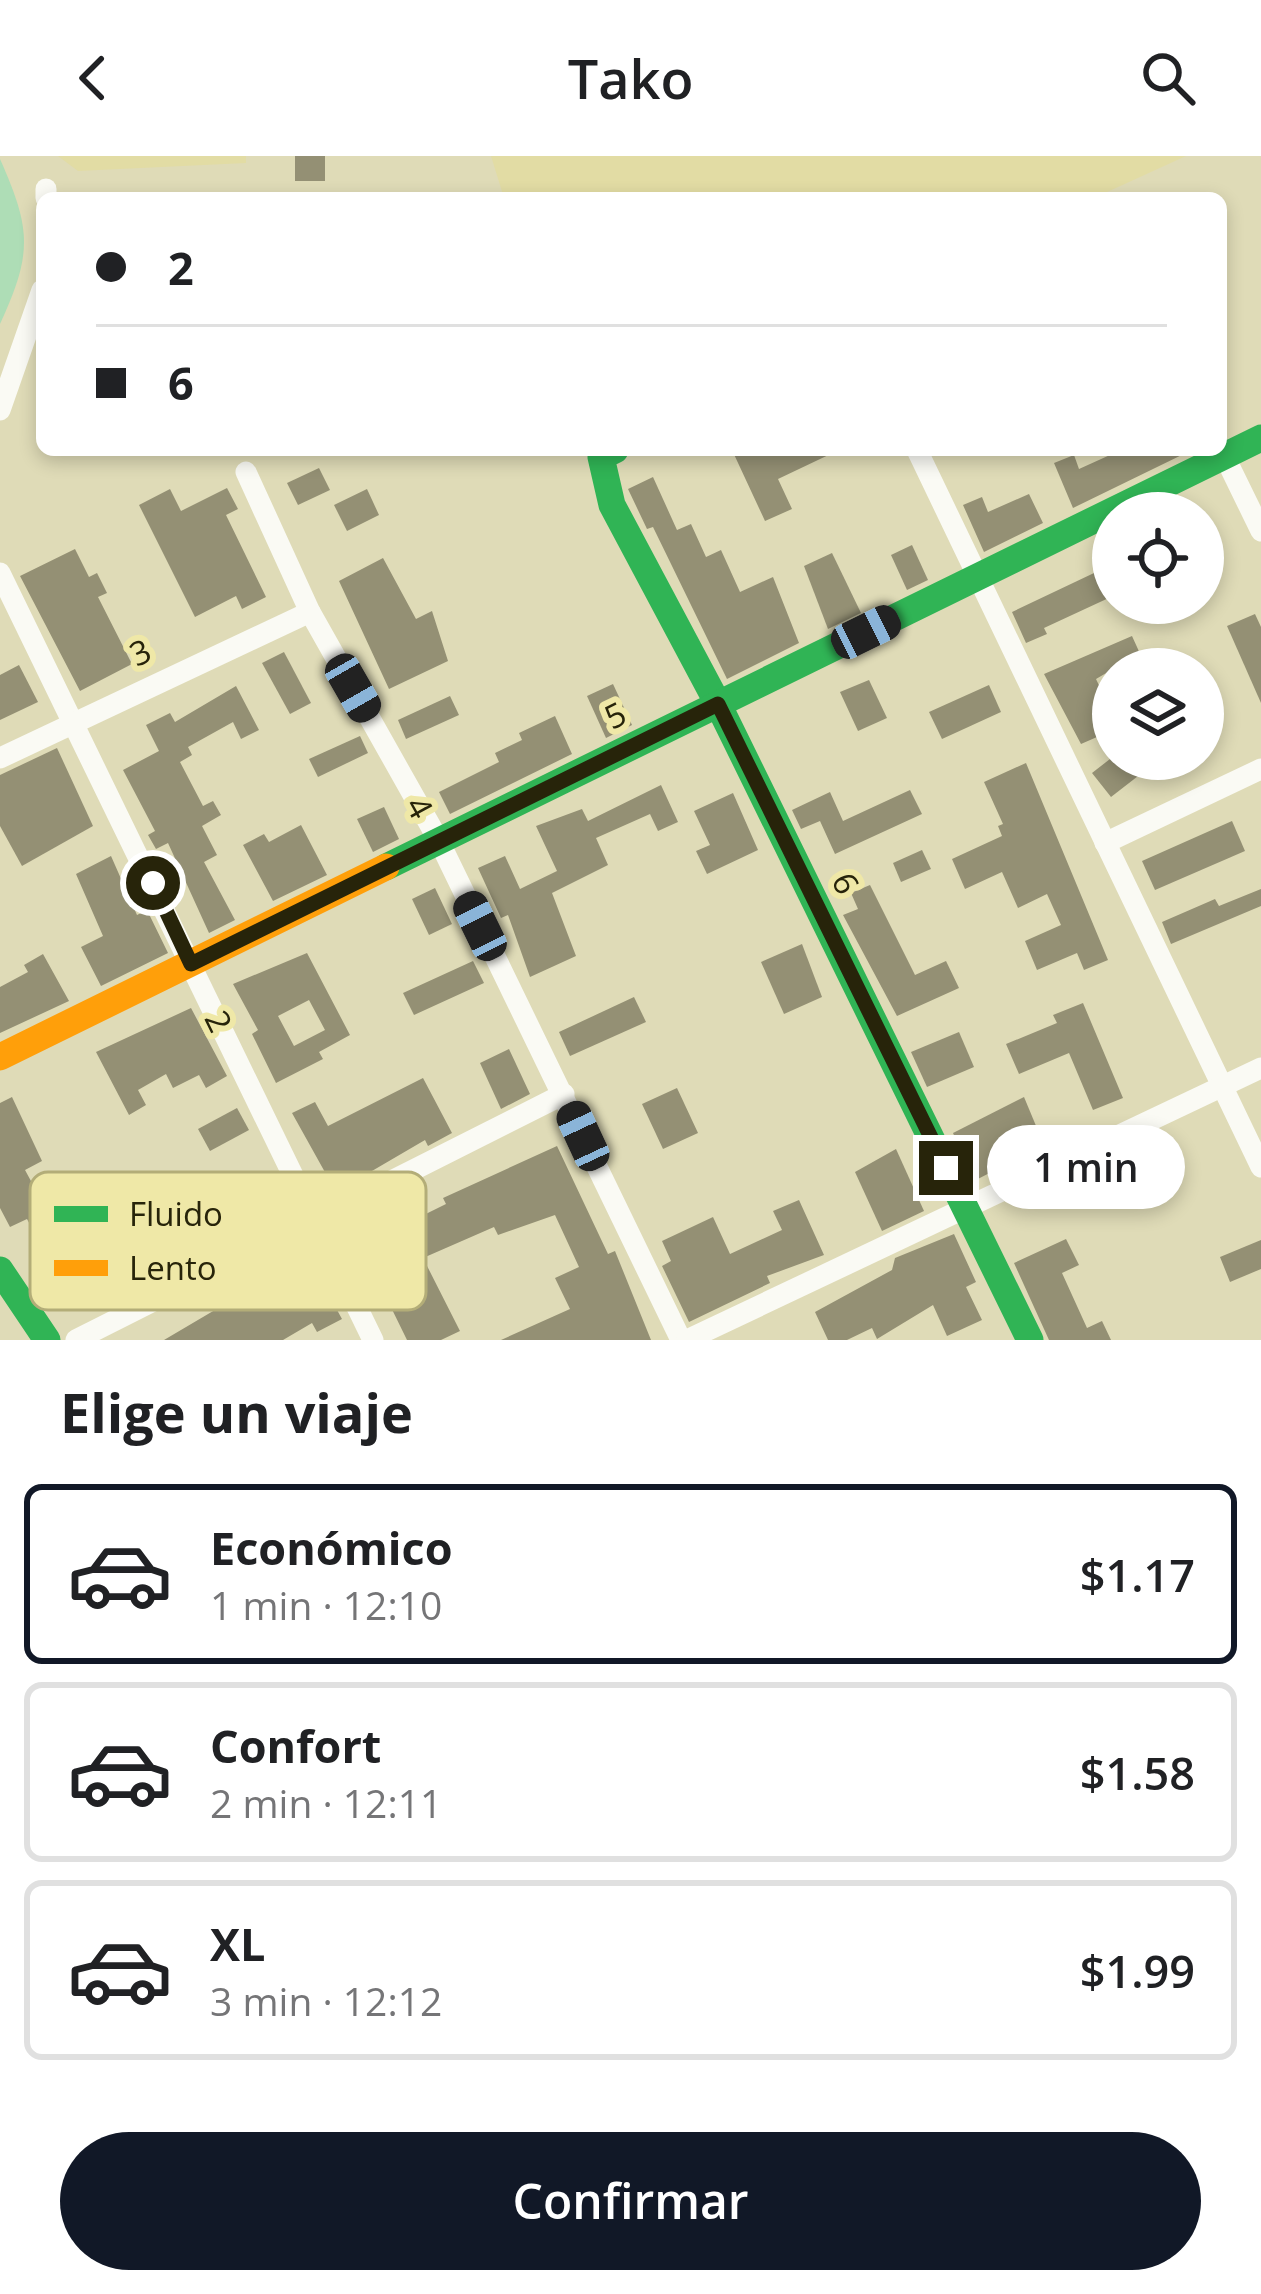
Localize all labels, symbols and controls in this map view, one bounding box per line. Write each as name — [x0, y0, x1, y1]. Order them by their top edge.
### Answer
text: Tako — [568, 41, 693, 115]
icon: back — [60, 45, 126, 111]
icon: search — [1135, 45, 1201, 111]
text: 2 — [168, 237, 194, 298]
text: 6 — [168, 352, 194, 413]
map controls — [1092, 492, 1224, 780]
button: locate — [1092, 492, 1224, 624]
car — [826, 600, 906, 664]
street label: 3 — [122, 628, 158, 676]
car — [319, 648, 387, 728]
button: layers — [1092, 648, 1224, 780]
street label: 5 — [597, 691, 633, 739]
street label: 4 — [396, 788, 444, 826]
route start — [126, 856, 180, 910]
street label: 6 — [822, 865, 870, 901]
car — [448, 886, 512, 966]
street label: 2 — [195, 1003, 243, 1039]
car — [551, 1096, 615, 1176]
callout: 1 min — [988, 1126, 1186, 1210]
text: 1 min — [1033, 1140, 1139, 1193]
route end — [919, 1141, 973, 1195]
legend — [30, 1172, 426, 1310]
text: Fluido — [129, 1191, 223, 1236]
text: Lento — [129, 1245, 217, 1290]
text: Elige un viaje — [60, 1375, 413, 1449]
text: Económico — [210, 1517, 453, 1578]
icon: car — [66, 1520, 174, 1628]
text: $1.17 — [1080, 1544, 1195, 1605]
text: 1 min · 12:10 — [210, 1578, 442, 1631]
text: Confort — [210, 1715, 381, 1776]
icon: car — [66, 1718, 174, 1826]
text: $1.58 — [1080, 1742, 1195, 1803]
text: 2 min · 12:11 — [210, 1776, 442, 1829]
text: XL — [210, 1913, 265, 1974]
icon: car — [66, 1916, 174, 2024]
text: $1.99 — [1080, 1940, 1195, 2001]
text: 3 min · 12:12 — [210, 1974, 442, 2027]
button: Confirmar — [60, 2132, 1201, 2270]

